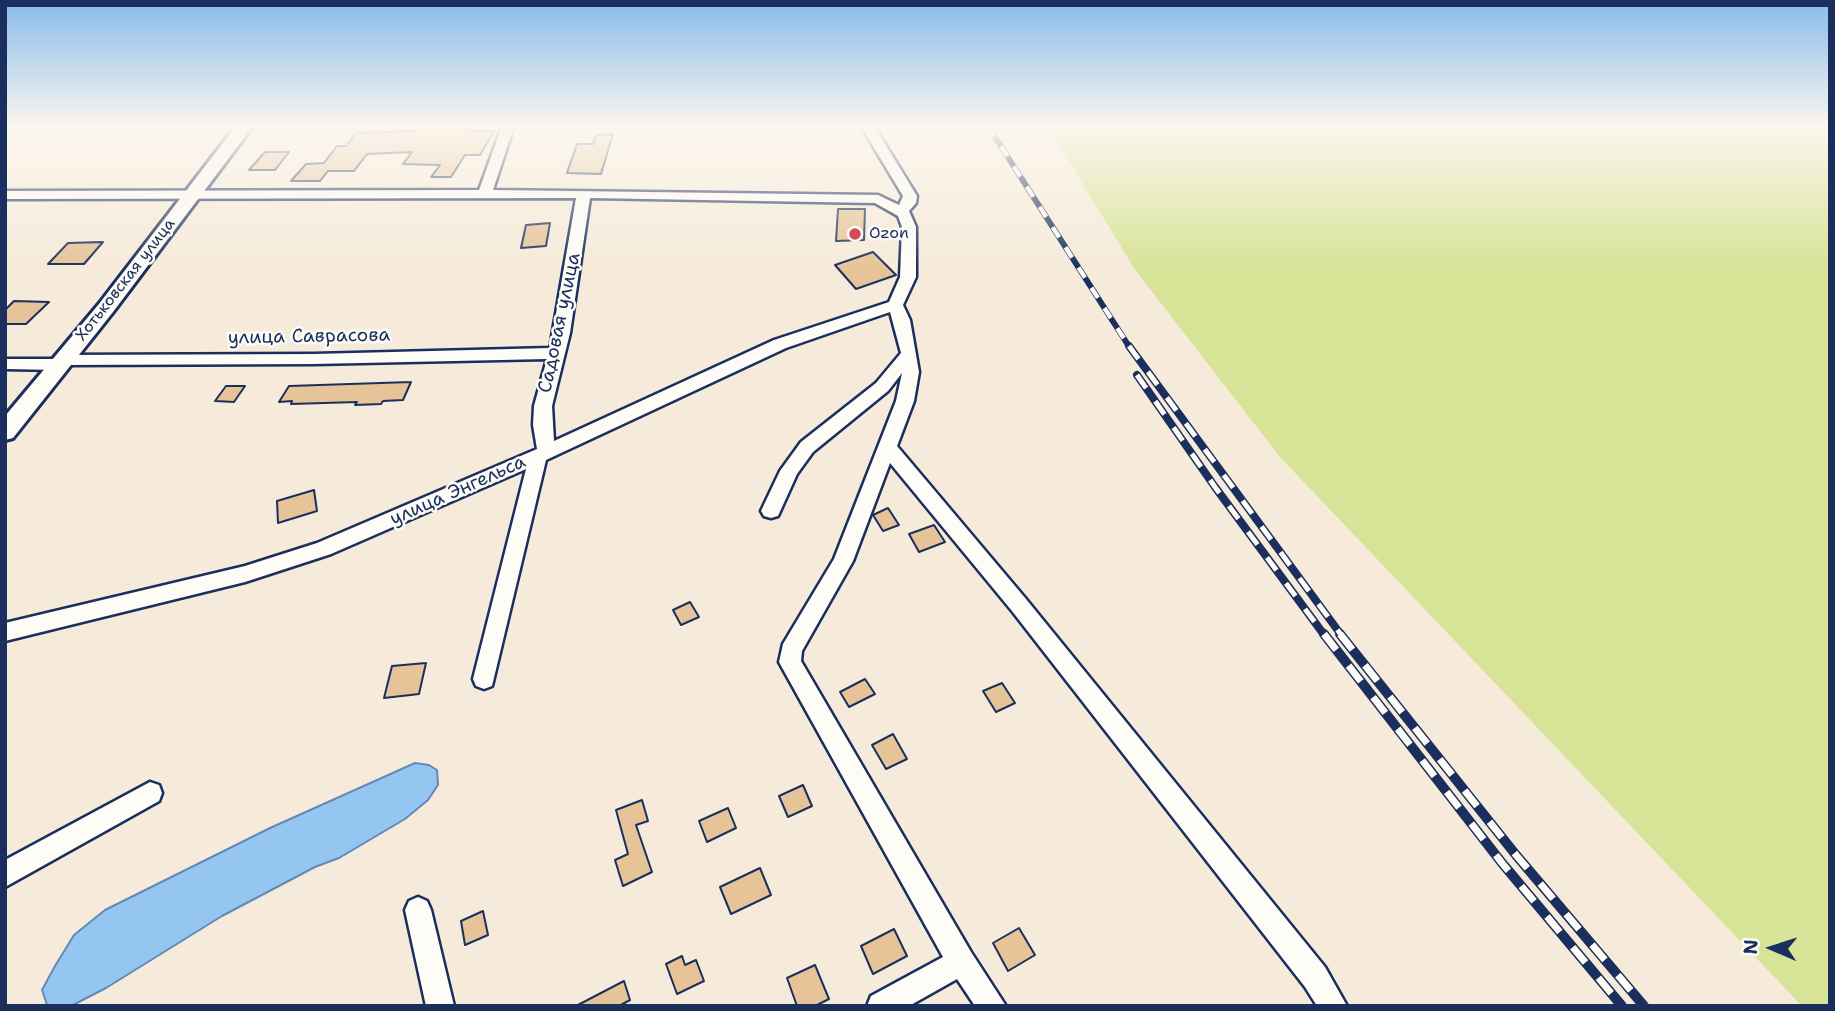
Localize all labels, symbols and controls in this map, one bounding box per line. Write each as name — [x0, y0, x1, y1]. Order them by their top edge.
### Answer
street label: Хотьковская улица — [72, 215, 180, 345]
place label: Ozon — [869, 224, 909, 244]
marker: Ozon — [847, 226, 863, 242]
street label: Садовая улица — [534, 251, 586, 395]
street label: улица Саврасова — [228, 324, 390, 350]
street label: улица Энгельса — [387, 451, 529, 531]
north arrow — [1737, 913, 1807, 983]
text: N — [1738, 939, 1763, 955]

